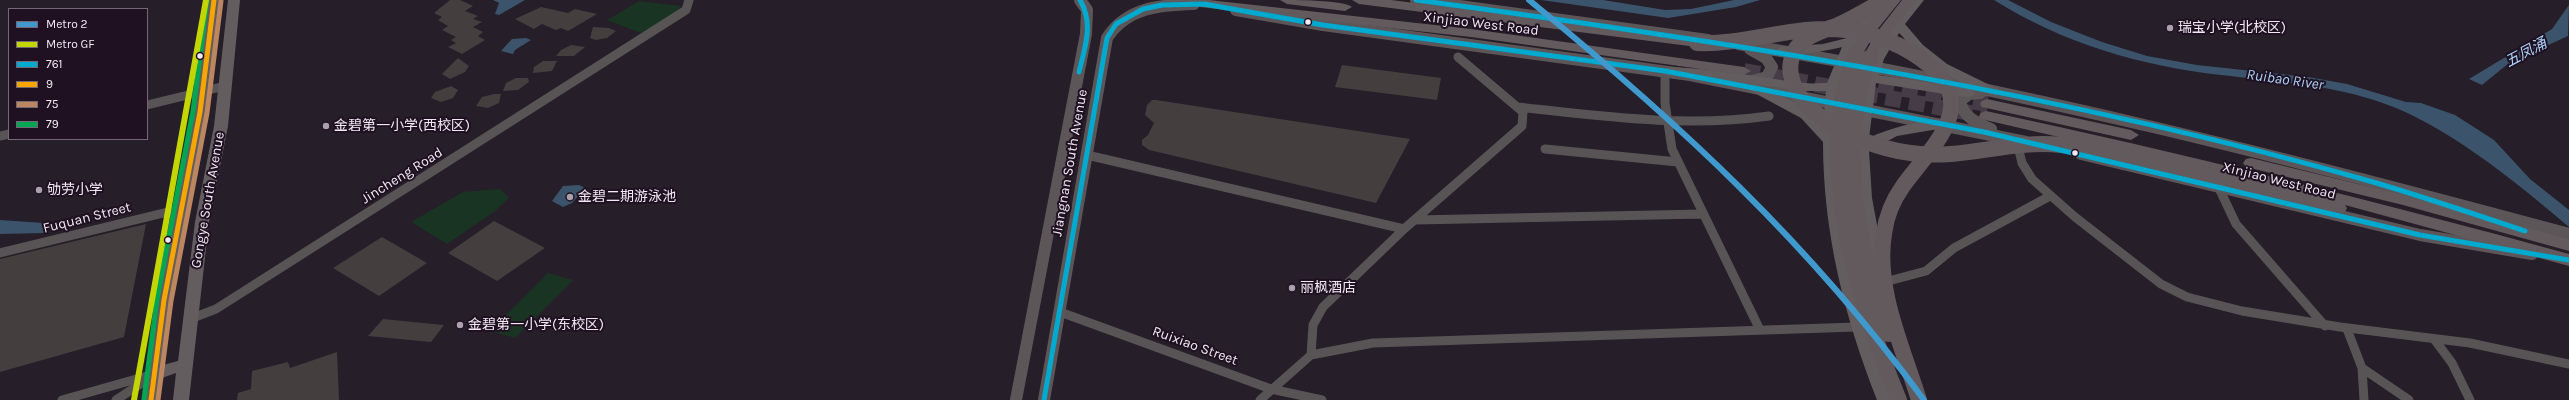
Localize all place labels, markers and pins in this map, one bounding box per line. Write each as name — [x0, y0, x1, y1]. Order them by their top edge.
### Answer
unlabelled marker — [1303, 17, 1313, 27]
place label: 瑞宝小学(北校区) — [2178, 20, 2286, 36]
marker: 瑞宝小学(北校区) — [2165, 23, 2175, 33]
unlabelled marker — [195, 51, 205, 61]
place label: 金碧第一小学(西校区) — [334, 118, 470, 134]
marker: 金碧第一小学(西校区) — [321, 121, 331, 131]
unlabelled marker — [2070, 148, 2080, 158]
place label: 劬劳小学 — [47, 182, 103, 198]
marker: 劬劳小学 — [34, 185, 44, 195]
place label: 金碧二期游泳池 — [578, 189, 676, 205]
marker: 金碧二期游泳池 — [565, 192, 575, 202]
unlabelled marker — [163, 235, 173, 245]
place label: 丽枫酒店 — [1300, 280, 1356, 296]
marker: 丽枫酒店 — [1287, 283, 1297, 293]
place label: 金碧第一小学(东校区) — [468, 317, 604, 333]
marker: 金碧第一小学(东校区) — [455, 320, 465, 330]

